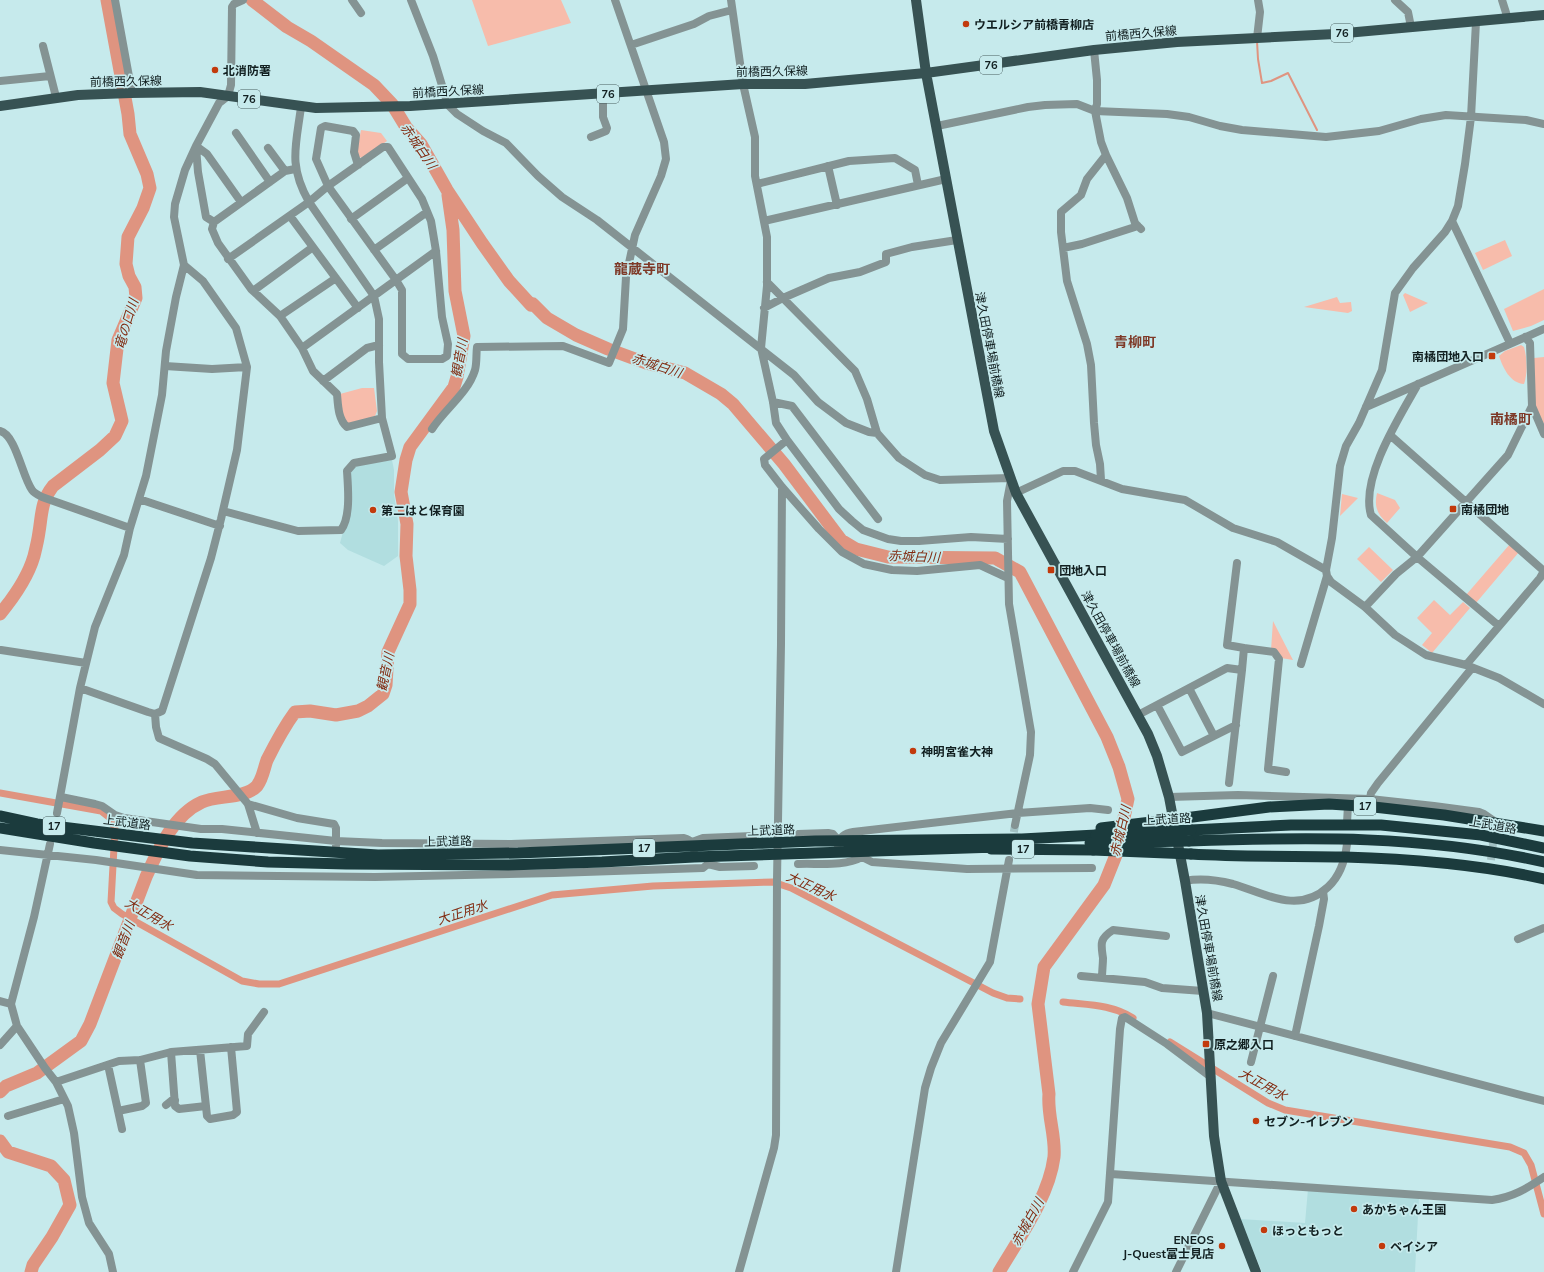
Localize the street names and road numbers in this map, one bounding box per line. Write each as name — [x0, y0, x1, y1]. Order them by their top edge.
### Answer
street label: 前橋西久保線 — [1104, 22, 1178, 44]
road number: 76 — [1331, 24, 1353, 42]
road number: 76 — [980, 56, 1002, 74]
street label: 前橋西久保線 — [736, 63, 808, 79]
street label: 前橋西久保線 — [90, 73, 162, 89]
street label: 前橋西久保線 — [412, 82, 484, 100]
road number: 76 — [597, 85, 619, 103]
road number: 76 — [238, 90, 260, 108]
street label: 津久田停車場前橋線 — [972, 291, 1008, 399]
street label: 津久田停車場前橋線 — [1078, 588, 1144, 690]
road number: 17 — [1354, 797, 1376, 815]
street label: 上武道路 — [1143, 810, 1191, 828]
street label: 上武道路 — [102, 812, 152, 832]
street label: 上武道路 — [1468, 813, 1518, 837]
road number: 17 — [43, 817, 65, 835]
street label: 上武道路 — [747, 822, 795, 838]
street label: 上武道路 — [424, 833, 472, 849]
road number: 17 — [633, 839, 655, 857]
road number: 17 — [1012, 840, 1034, 858]
street label: 津久田停車場前橋線 — [1192, 894, 1226, 1002]

